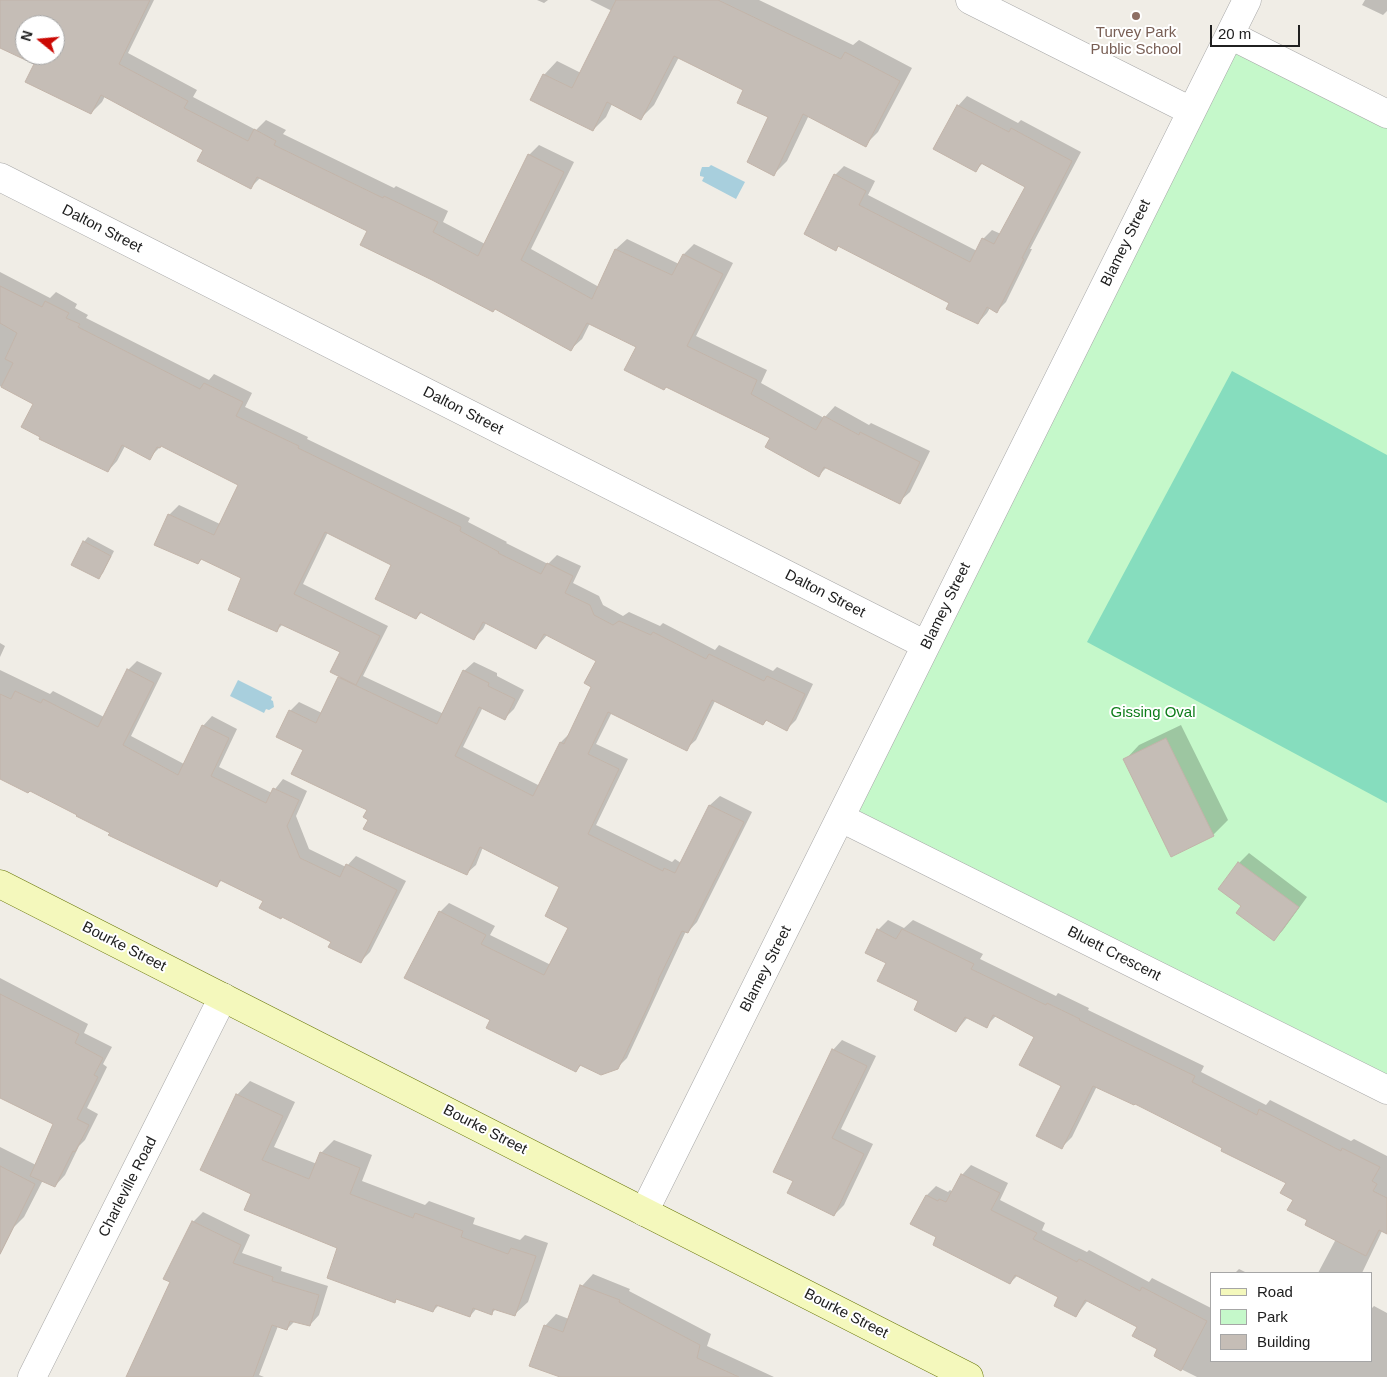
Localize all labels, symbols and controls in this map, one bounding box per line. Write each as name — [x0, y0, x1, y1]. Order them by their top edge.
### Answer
marker: Turvey Park Public School — [1130, 10, 1142, 22]
north arrow — [15, 15, 65, 65]
scale bar — [1212, 15, 1302, 47]
place label: Turvey Park Public School — [1091, 24, 1181, 59]
text: 20 m — [1218, 25, 1251, 42]
text: N — [17, 29, 36, 43]
street label: Blamey Street — [1097, 197, 1155, 289]
street label: Dalton Street — [59, 201, 145, 257]
street label: Dalton Street — [420, 383, 506, 439]
street label: Blamey Street — [917, 560, 975, 652]
street label: Dalton Street — [782, 566, 868, 622]
park label: Gissing Oval — [1110, 704, 1196, 722]
street label: Bourke Street — [79, 918, 169, 976]
street label: Blamey Street — [737, 923, 795, 1015]
street label: Bluett Crescent — [1064, 923, 1164, 985]
street label: Bourke Street — [440, 1101, 530, 1159]
street label: Charleville Road — [95, 1134, 161, 1240]
legend — [1210, 1272, 1372, 1362]
text: Road — [1257, 1283, 1293, 1300]
street label: Bourke Street — [801, 1285, 891, 1343]
text: Park — [1257, 1308, 1288, 1325]
text: Building — [1257, 1333, 1310, 1350]

